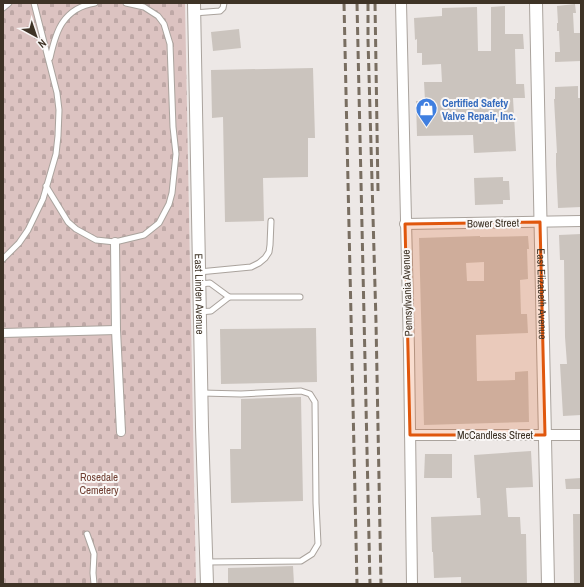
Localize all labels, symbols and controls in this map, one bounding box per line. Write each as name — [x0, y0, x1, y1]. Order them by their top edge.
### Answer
north arrow — [16, 16, 56, 56]
text: N — [35, 36, 49, 51]
shop icon: Certified Safety Valve Repair, Inc. — [413, 96, 439, 129]
place label: Certified Safety Valve Repair, Inc. — [442, 96, 516, 123]
street label: Bower Street — [467, 216, 520, 230]
street label: East Elizabeth Avenue — [534, 248, 550, 340]
street label: Pennsylvania Avenue — [398, 249, 416, 337]
street label: East Linden Avenue — [192, 253, 207, 334]
street label: McCandless Street — [457, 428, 534, 442]
park label: Rosedale Cemetery — [79, 470, 119, 497]

